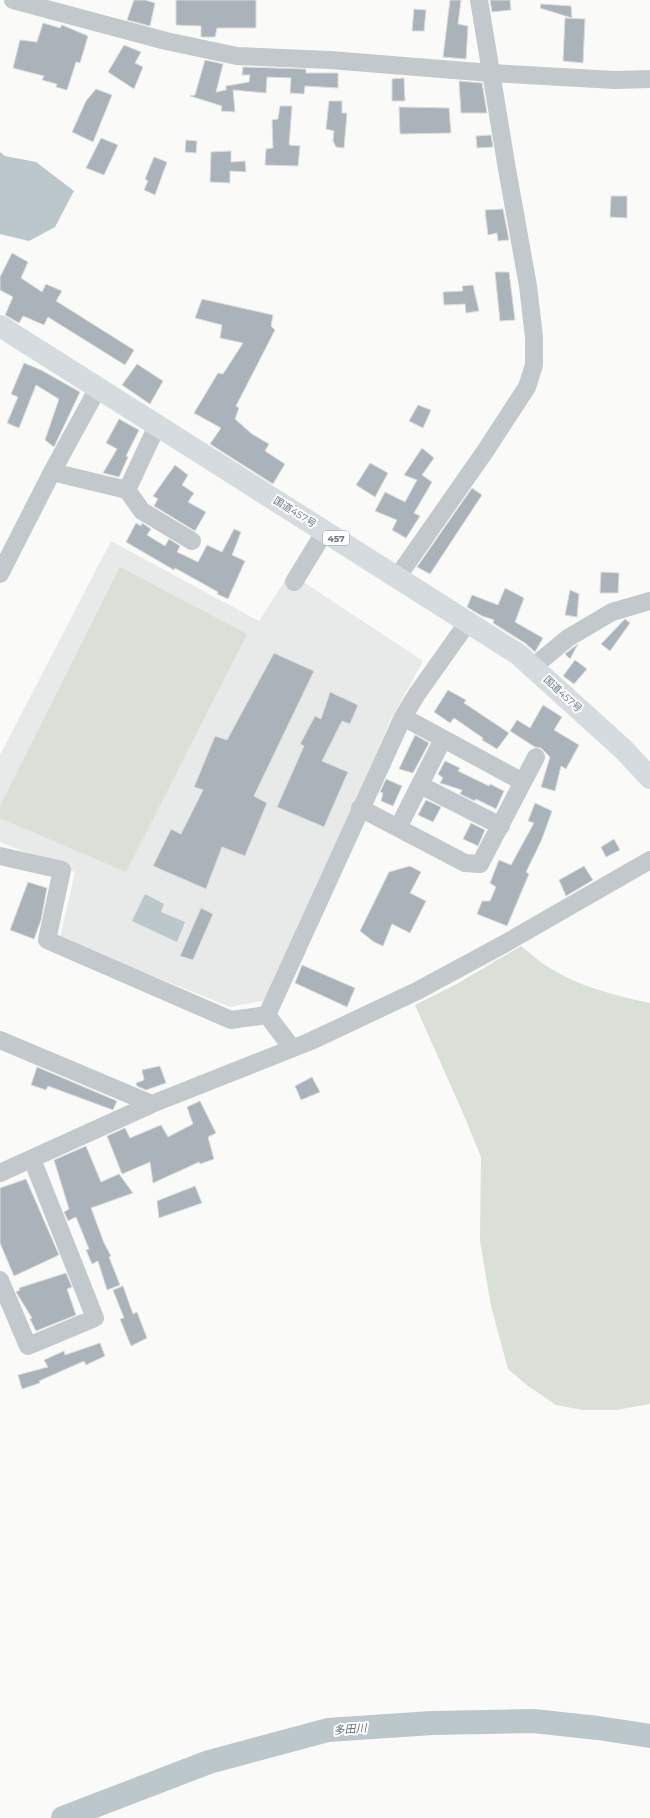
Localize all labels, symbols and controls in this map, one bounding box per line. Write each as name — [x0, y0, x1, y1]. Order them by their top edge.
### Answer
street label: 国道457号 — [271, 494, 319, 530]
road number: 457 — [323, 531, 349, 545]
street label: 国道457号 — [541, 673, 585, 715]
water label: 多田川 — [333, 1721, 368, 1737]

